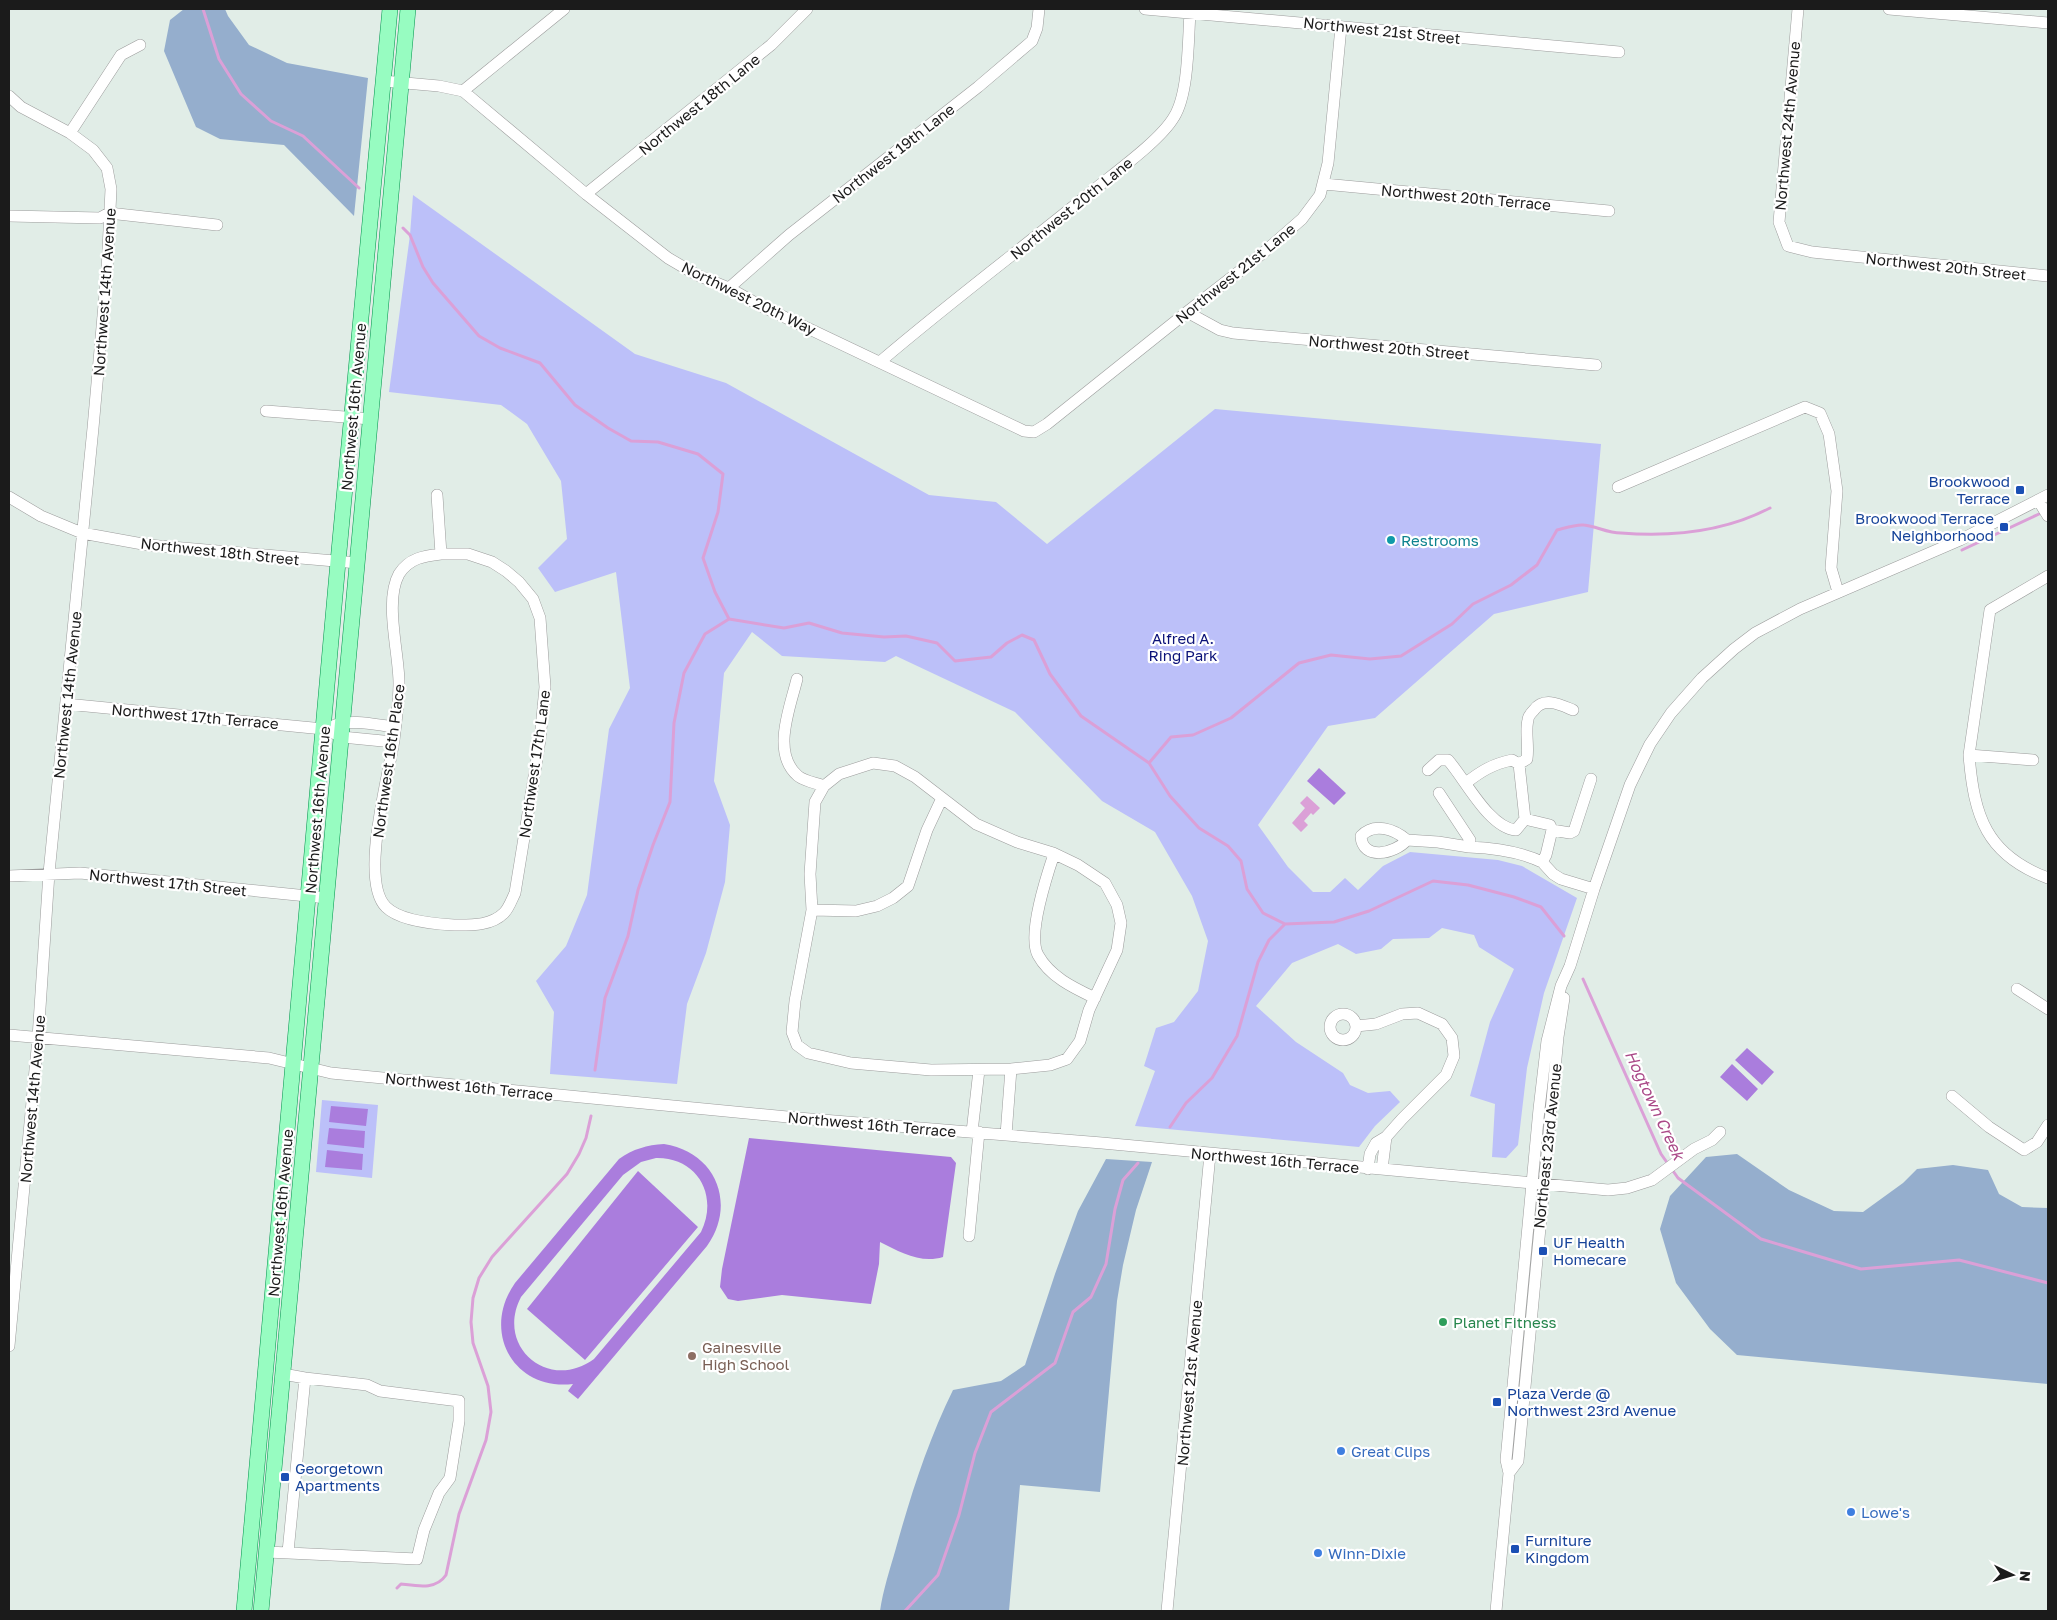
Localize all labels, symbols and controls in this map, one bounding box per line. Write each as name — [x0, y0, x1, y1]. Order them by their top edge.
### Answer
street label: Northwest 21st Street — [1302, 13, 1462, 47]
street label: Northwest 24th Avenue — [1771, 40, 1803, 211]
street label: Northwest 18th Lane — [635, 49, 763, 158]
street label: Northwest 19th Lane — [828, 99, 958, 206]
street label: Northwest 20th Lane — [1006, 153, 1136, 263]
street label: Northwest 20th Terrace — [1380, 181, 1552, 213]
street label: Northwest 14th Avenue — [89, 207, 119, 377]
street label: Northwest 21st Lane — [1172, 219, 1299, 327]
street label: Northwest 20th Street — [1865, 249, 2027, 283]
street label: Northwest 20th Way — [679, 258, 820, 339]
street label: Northwest 16th Avenue — [337, 322, 369, 492]
street label: Northwest 20th Street — [1308, 331, 1470, 363]
place label: Brookwood Terrace — [1928, 472, 2010, 507]
marker: Brookwood Terrace — [2014, 484, 2026, 496]
place label: Brookwood Terrace Neighborhood — [1855, 509, 1994, 544]
marker: Brookwood Terrace Neighborhood — [1998, 521, 2010, 533]
place label: Restrooms — [1401, 531, 1479, 549]
street label: Northwest 18th Street — [140, 534, 300, 568]
marker: Restrooms — [1385, 534, 1397, 546]
street label: Northwest 14th Avenue — [49, 610, 85, 780]
park label: Alfred A. Ring Park — [1149, 629, 1218, 664]
street label: Northwest 16th Place — [368, 683, 408, 839]
street label: Northwest 17th Lane — [515, 689, 553, 839]
street label: Northwest 17th Terrace — [111, 700, 280, 732]
street label: Northwest 16th Avenue — [301, 725, 333, 895]
street label: Northwest 17th Street — [88, 865, 248, 899]
street label: Northwest 14th Avenue — [16, 1014, 48, 1184]
water label: Hogtown Creek — [1621, 1047, 1690, 1165]
street label: Northeast 23rd Avenue — [1529, 1062, 1565, 1229]
street label: Northwest 16th Terrace — [384, 1068, 554, 1104]
street label: Northwest 16th Terrace — [787, 1108, 957, 1140]
street label: Northwest 16th Avenue — [264, 1128, 296, 1298]
street label: Northwest 16th Terrace — [1190, 1144, 1360, 1176]
place label: UF Health Homecare — [1553, 1233, 1627, 1268]
marker: UF Health Homecare — [1537, 1245, 1549, 1257]
street label: Northwest 21st Avenue — [1173, 1299, 1205, 1467]
place label: Planet Fitness — [1453, 1313, 1557, 1331]
marker: Planet Fitness — [1437, 1316, 1449, 1328]
place label: Gainesville High School — [702, 1338, 790, 1373]
marker: Gainesville High School — [686, 1350, 698, 1362]
place label: Plaza Verde @ Northwest 23rd Avenue — [1507, 1384, 1676, 1419]
marker: Plaza Verde @ Northwest 23rd Avenue — [1491, 1396, 1503, 1408]
place label: Great Clips — [1351, 1442, 1430, 1460]
marker: Great Clips — [1335, 1445, 1347, 1457]
place label: Georgetown Apartments — [295, 1459, 383, 1494]
marker: Georgetown Apartments — [279, 1471, 291, 1483]
place label: Lowe's — [1861, 1503, 1910, 1521]
marker: Lowe's — [1845, 1506, 1857, 1518]
place label: Furniture Kingdom — [1525, 1531, 1592, 1566]
marker: Furniture Kingdom — [1509, 1543, 1521, 1555]
place label: Winn-Dixie — [1328, 1544, 1406, 1562]
marker: Winn-Dixie — [1312, 1547, 1324, 1559]
north arrow — [1987, 1550, 2037, 1600]
text: N — [2017, 1570, 2034, 1582]

